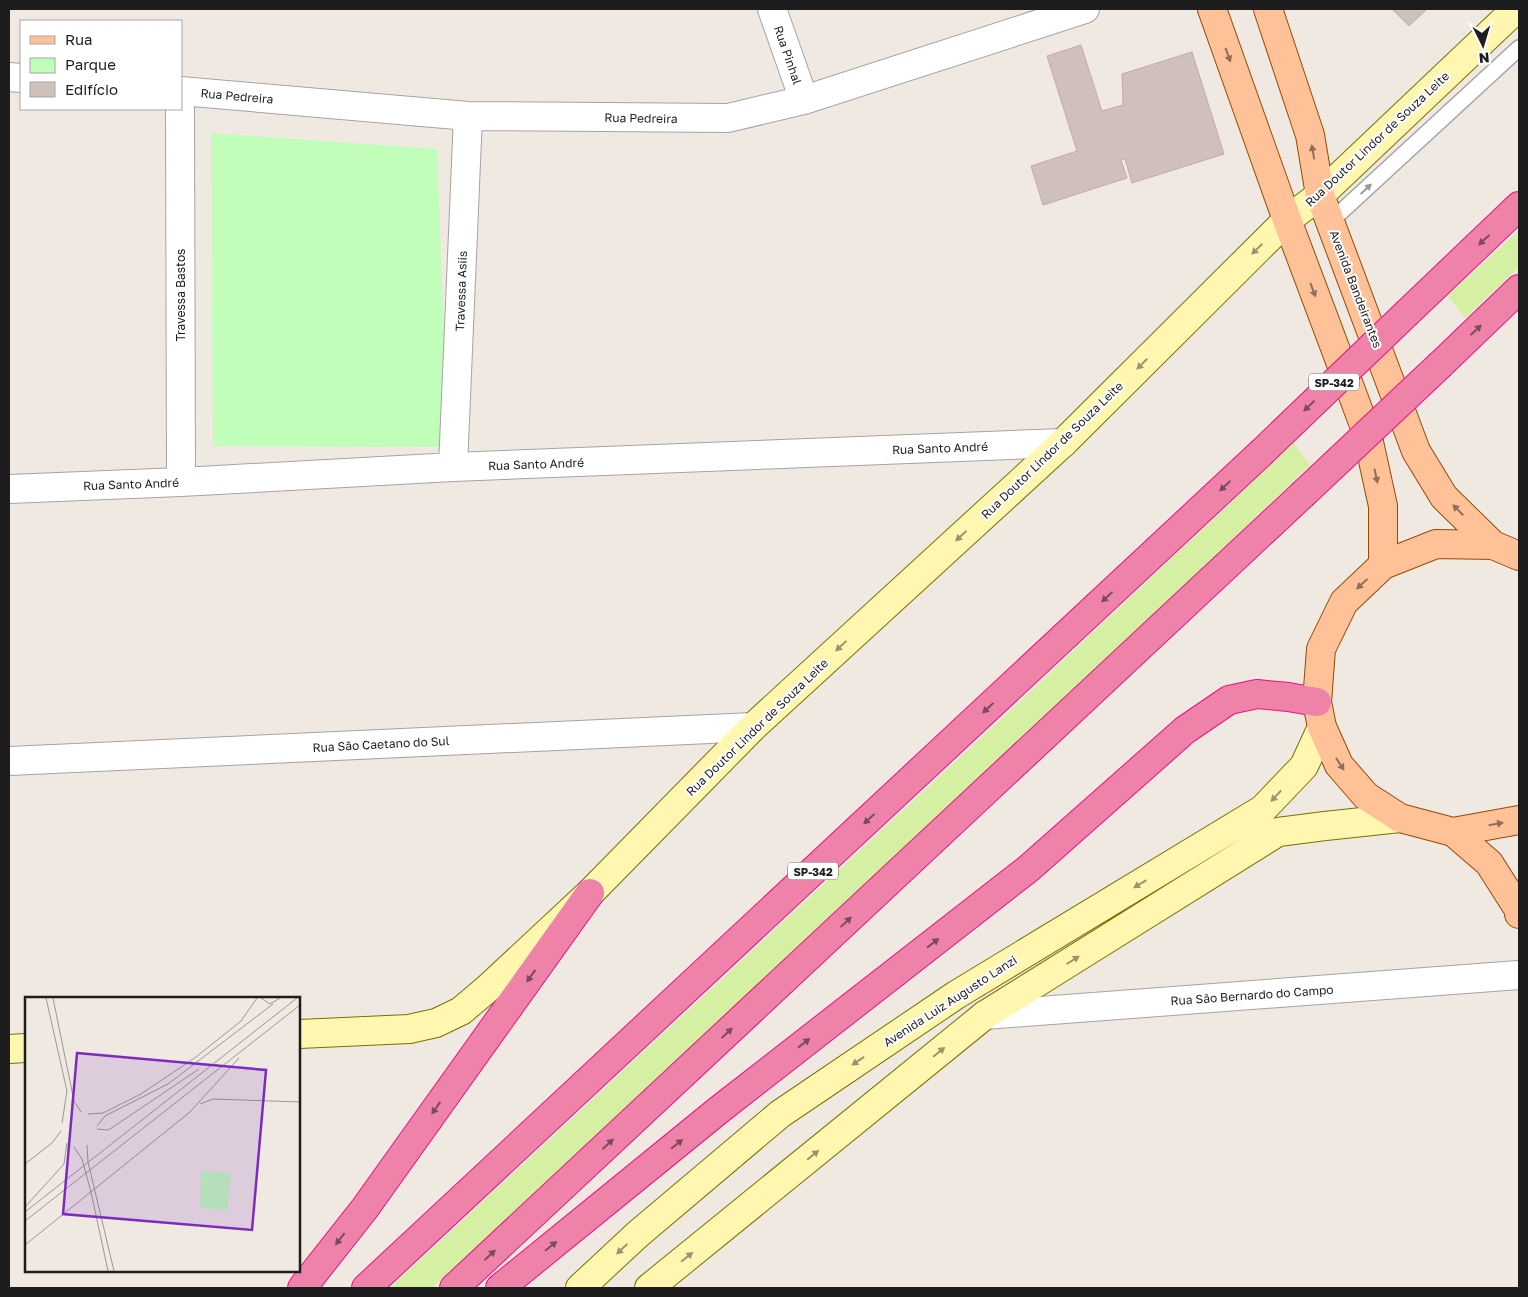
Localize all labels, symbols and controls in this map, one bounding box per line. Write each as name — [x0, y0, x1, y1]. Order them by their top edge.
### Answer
legend — [20, 20, 182, 110]
north arrow — [1458, 20, 1508, 70]
street label: Rua Pinhal — [771, 24, 805, 87]
text: Rua — [65, 30, 92, 48]
one-way arrow — [1225, 47, 1232, 62]
text: N — [1478, 50, 1490, 67]
text: Parque — [65, 55, 116, 73]
street label: Rua Doutor Lindor de Souza Leite — [1302, 68, 1452, 210]
text: Edifício — [65, 80, 118, 98]
street label: Rua Pedreira — [200, 85, 274, 107]
street label: Rua Pedreira — [604, 110, 678, 126]
one-way arrow — [1308, 144, 1316, 160]
one-way arrow — [1360, 183, 1373, 194]
street label: Avenida Bandeirantes — [1327, 228, 1385, 350]
one-way arrow — [1478, 234, 1490, 246]
one-way arrow — [1251, 243, 1263, 255]
street label: Travessa Bastos — [173, 249, 188, 341]
street label: Travessa Asiis — [452, 250, 470, 332]
one-way arrow — [1309, 283, 1317, 298]
one-way arrow — [1470, 324, 1482, 336]
one-way arrow — [1136, 358, 1148, 370]
road number: SP-342 — [1309, 374, 1359, 391]
street label: Rua Doutor Lindor de Souza Leite — [978, 378, 1126, 522]
one-way arrow — [1304, 400, 1316, 412]
street label: Rua Santo André — [892, 439, 988, 457]
street label: Rua Santo André — [488, 455, 584, 473]
one-way arrow — [1372, 469, 1380, 484]
street label: Rua Santo André — [83, 475, 179, 493]
one-way arrow — [1220, 480, 1232, 492]
one-way arrow — [1452, 505, 1464, 517]
one-way arrow — [954, 531, 967, 542]
one-way arrow — [1357, 578, 1369, 590]
one-way arrow — [1101, 591, 1113, 603]
one-way arrow — [836, 640, 848, 652]
street label: Rua Doutor Lindor de Souza Leite — [683, 655, 831, 799]
one-way arrow — [982, 702, 994, 714]
street label: Rua São Caetano do Sul — [312, 733, 450, 755]
one-way arrow — [1335, 757, 1344, 771]
one-way arrow — [1270, 790, 1282, 802]
one-way arrow — [863, 813, 875, 825]
one-way arrow — [1488, 820, 1504, 828]
road number: SP-342 — [788, 862, 838, 879]
one-way arrow — [1134, 879, 1147, 888]
one-way arrow — [839, 916, 851, 928]
one-way arrow — [926, 938, 940, 948]
street label: Avenida Luiz Augusto Lanzi — [880, 952, 1020, 1050]
one-way arrow — [1066, 956, 1079, 965]
one-way arrow — [526, 969, 536, 983]
street label: Rua São Bernardo do Campo — [1170, 982, 1334, 1008]
inset map — [25, 997, 300, 1272]
one-way arrow — [721, 1027, 733, 1039]
one-way arrow — [798, 1038, 811, 1048]
one-way arrow — [932, 1047, 945, 1058]
one-way arrow — [851, 1057, 865, 1066]
one-way arrow — [431, 1101, 441, 1115]
one-way arrow — [602, 1138, 614, 1150]
one-way arrow — [670, 1138, 683, 1149]
one-way arrow — [806, 1149, 819, 1160]
one-way arrow — [335, 1232, 346, 1245]
one-way arrow — [544, 1241, 557, 1252]
one-way arrow — [615, 1244, 628, 1255]
one-way arrow — [483, 1249, 495, 1261]
one-way arrow — [680, 1252, 693, 1263]

